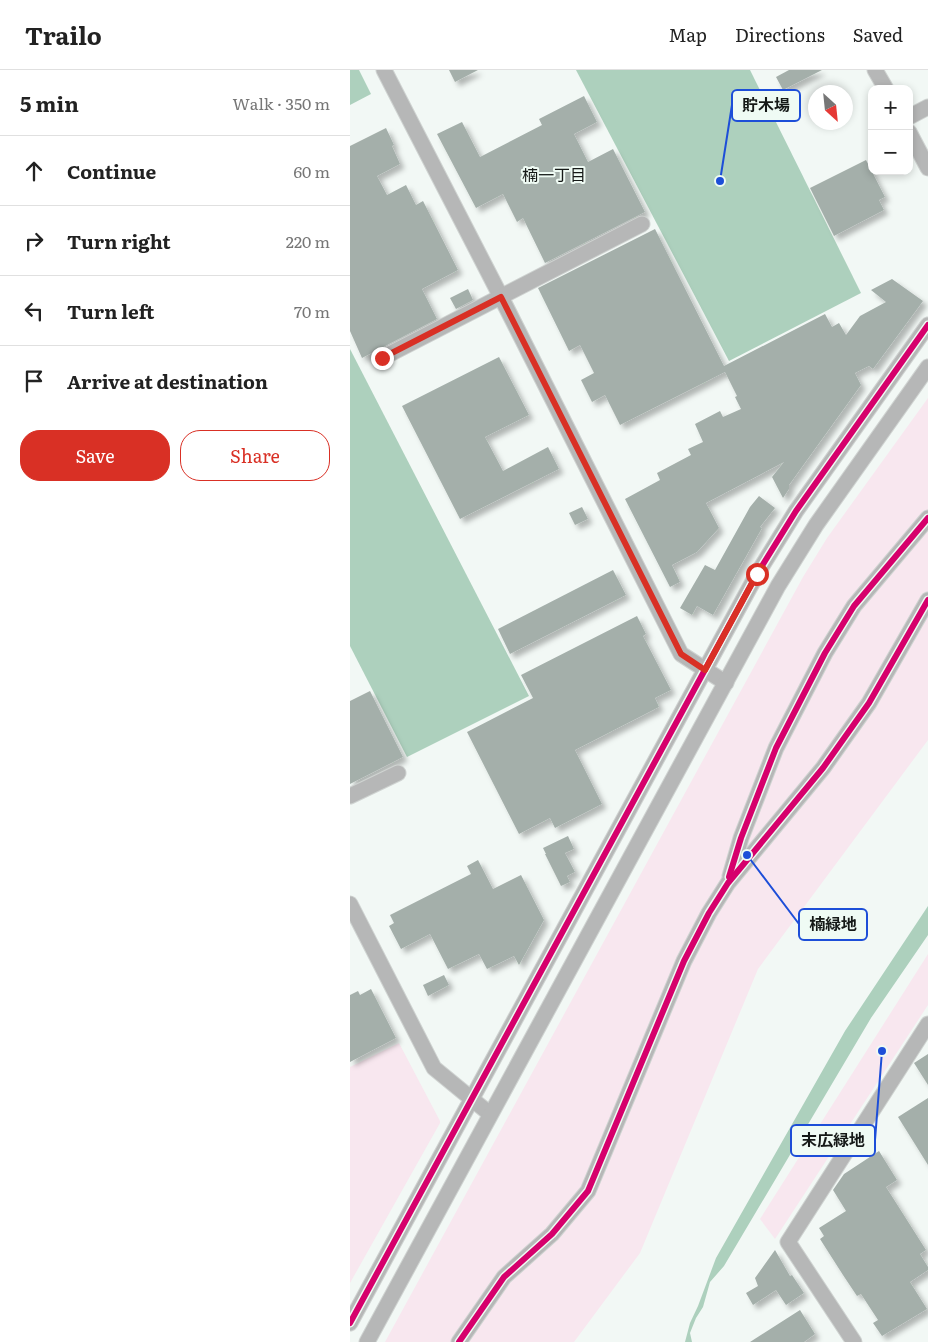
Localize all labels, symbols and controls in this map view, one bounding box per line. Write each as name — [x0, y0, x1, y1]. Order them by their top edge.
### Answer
text: Trailo — [25, 17, 102, 52]
text: Map — [669, 21, 707, 48]
text: Directions — [735, 21, 825, 48]
text: Saved — [853, 21, 903, 48]
north arrow — [808, 85, 853, 130]
map controls — [868, 85, 913, 175]
button: + — [868, 85, 913, 130]
text: 5 min — [20, 87, 79, 118]
callout: 貯木場 — [732, 90, 800, 121]
text: Walk · 350 m — [233, 91, 330, 115]
text: 貯木場 — [742, 92, 790, 116]
button: − — [868, 130, 913, 175]
icon: ahead — [20, 157, 48, 185]
text: Continue — [67, 157, 156, 185]
text: 60 m — [293, 159, 330, 183]
district label: 楠一丁目 — [522, 162, 586, 186]
icon: right — [20, 227, 48, 255]
text: Turn right — [67, 227, 171, 255]
text: 220 m — [286, 229, 330, 253]
icon: left — [20, 297, 48, 325]
text: Turn left — [67, 297, 154, 325]
text: 70 m — [294, 299, 330, 323]
route end — [371, 347, 394, 370]
icon: arrive — [20, 367, 48, 395]
text: Arrive at destination — [67, 367, 268, 395]
button: Save — [20, 430, 170, 481]
button: Share — [180, 430, 330, 481]
route start — [746, 563, 769, 586]
callout: 楠緑地 — [799, 909, 867, 940]
text: 楠緑地 — [809, 911, 857, 935]
callout: 末広緑地 — [791, 1125, 875, 1156]
text: 末広緑地 — [801, 1127, 865, 1151]

